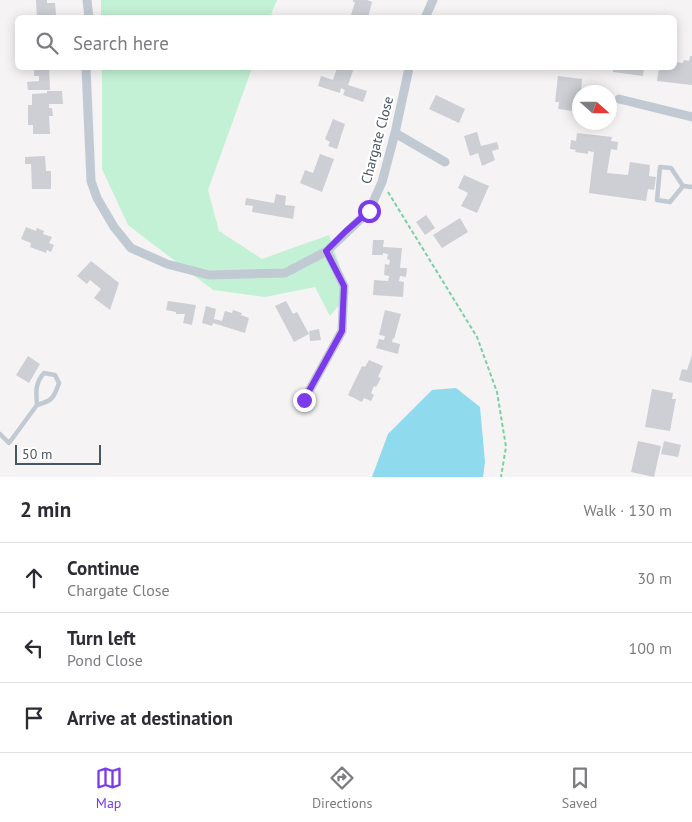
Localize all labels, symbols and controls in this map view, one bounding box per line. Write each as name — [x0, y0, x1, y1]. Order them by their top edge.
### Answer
search box — [15, 15, 677, 70]
icon: search — [33, 29, 61, 57]
text: Search here — [73, 31, 169, 55]
north arrow — [572, 85, 617, 130]
street label: Chargate Close — [357, 94, 397, 186]
route start — [358, 200, 381, 223]
route end — [293, 389, 316, 412]
scale bar — [15, 442, 101, 465]
text: 50 m — [22, 445, 52, 463]
text: 2 min — [20, 496, 71, 523]
text: Walk · 130 m — [583, 500, 672, 520]
text: Continue — [67, 556, 139, 580]
icon: ahead — [20, 564, 48, 592]
text: 30 m — [637, 568, 672, 588]
text: Chargate Close — [67, 580, 170, 600]
text: Turn left — [67, 626, 136, 650]
icon: left — [20, 634, 48, 662]
text: 100 m — [629, 638, 672, 658]
text: Pond Close — [67, 650, 143, 670]
icon: arrive — [20, 704, 48, 732]
text: Arrive at destination — [67, 706, 233, 730]
tab: Map — [95, 764, 123, 812]
tab: Directions — [312, 764, 372, 812]
tab: Saved — [562, 764, 597, 812]

